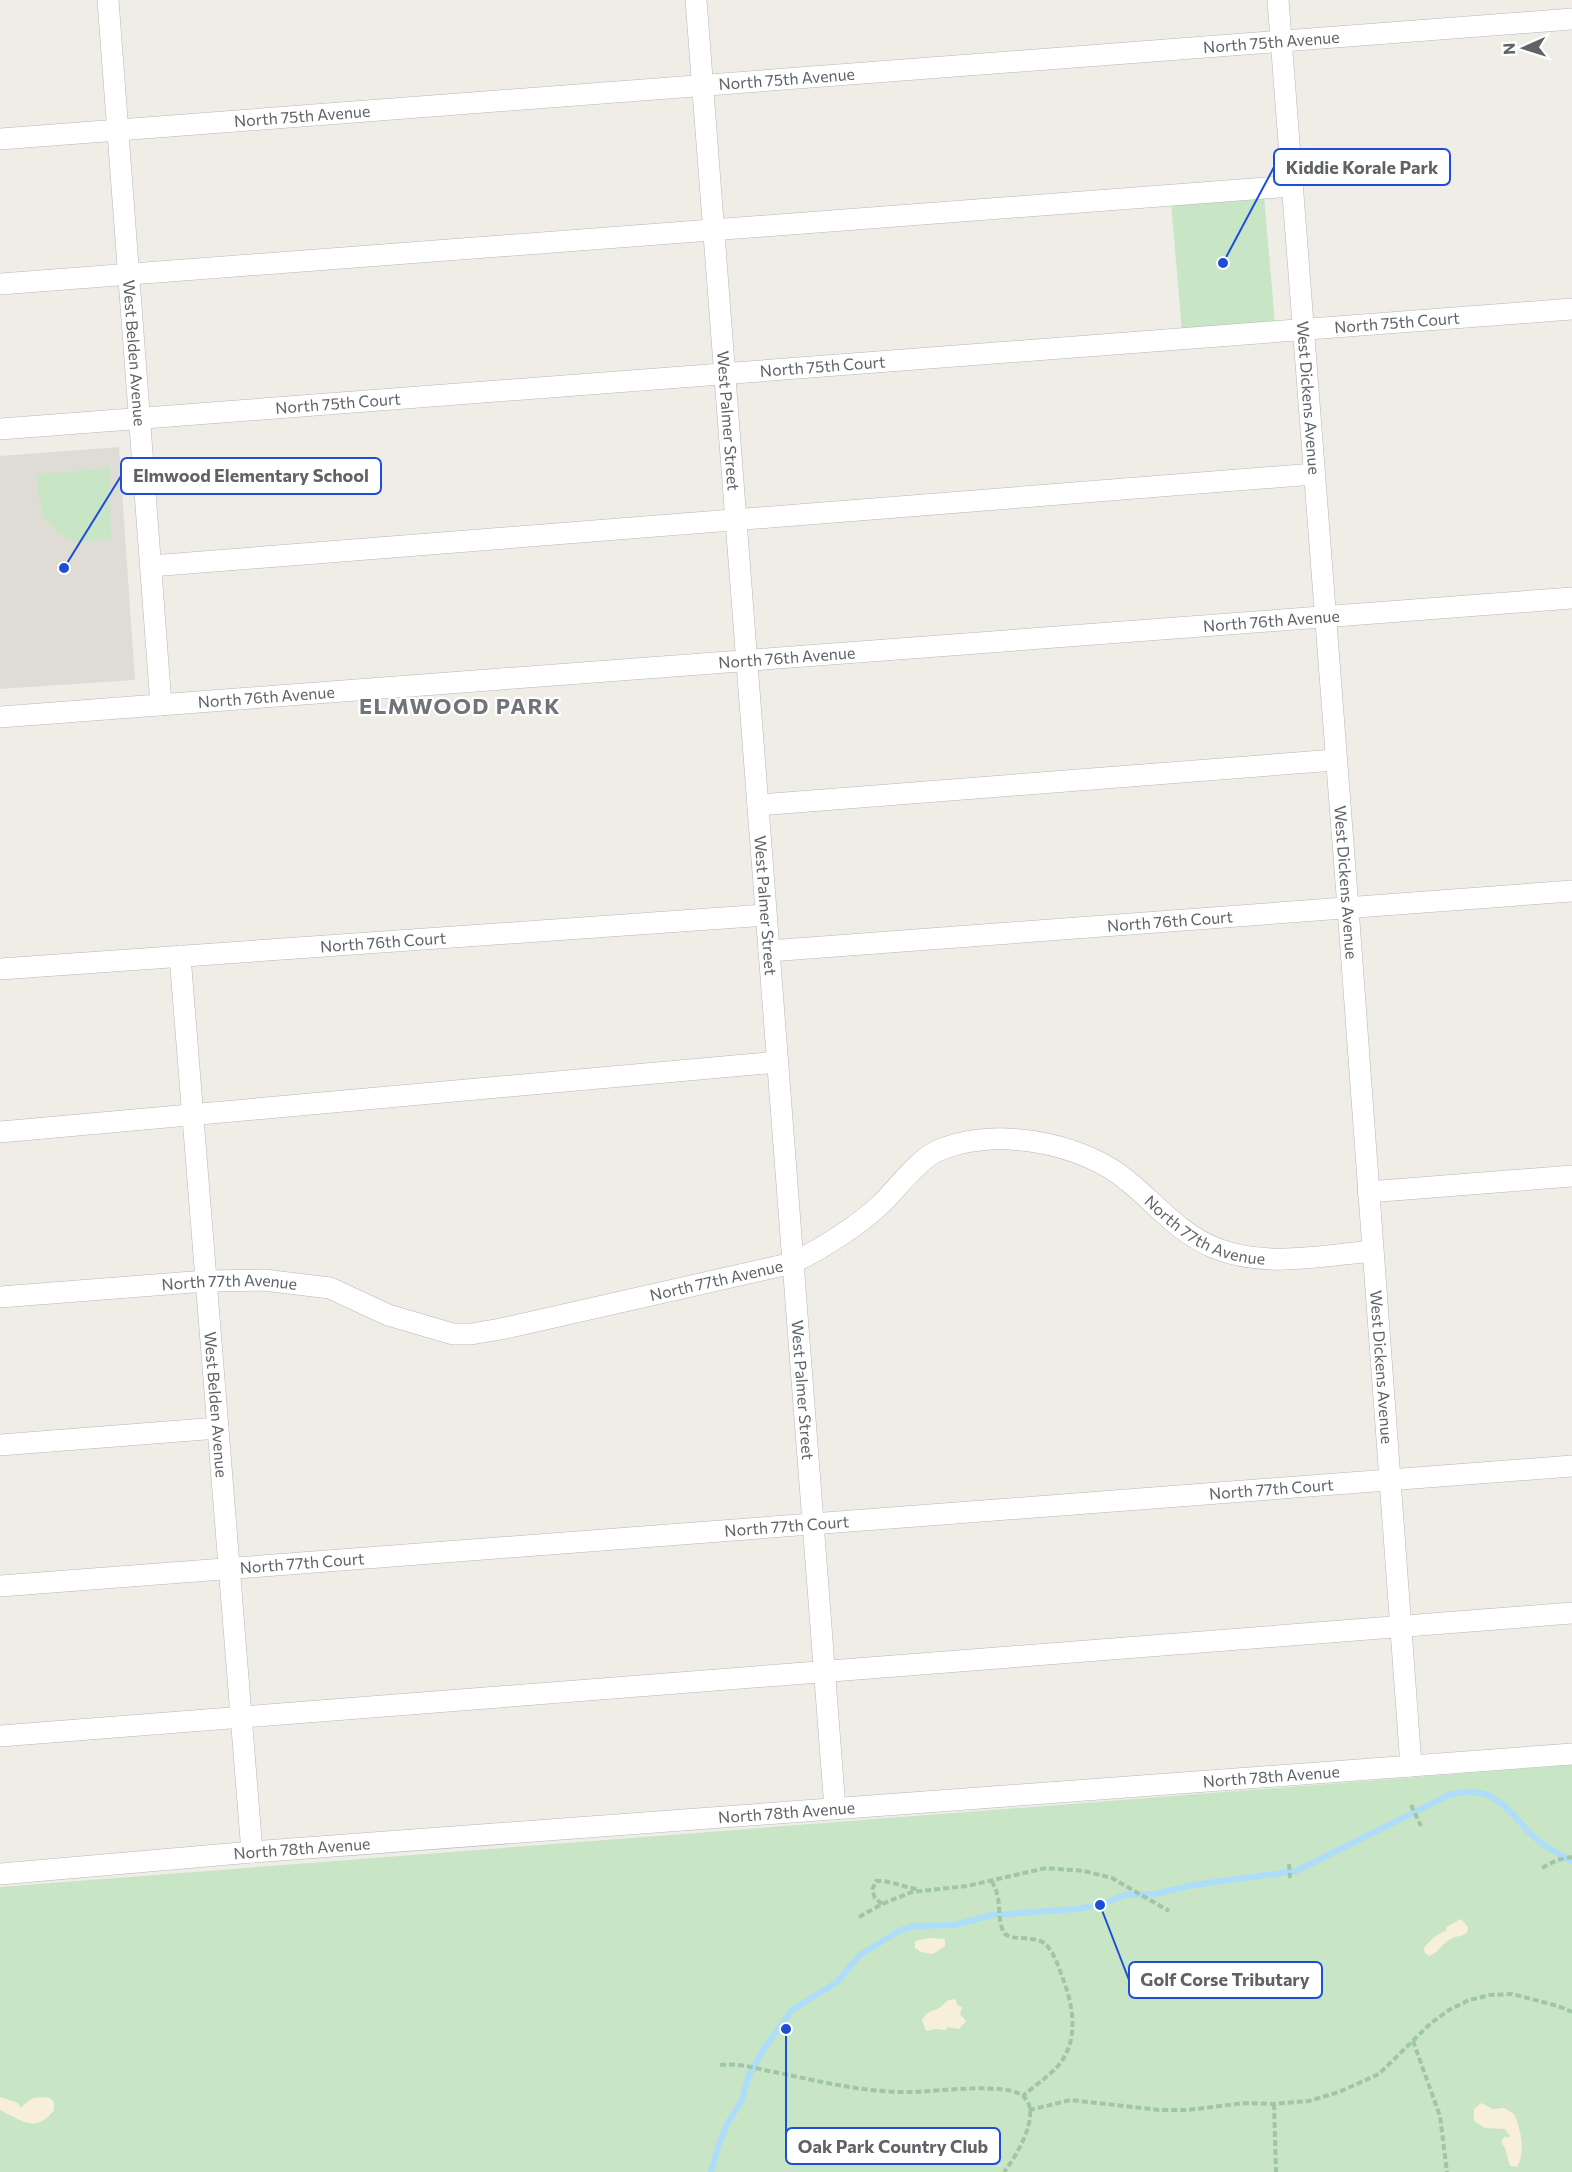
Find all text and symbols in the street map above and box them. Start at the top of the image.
north arrow [1494,18,1554,78]
street label: North 75th Avenue [1202,27,1340,56]
text: N [1499,42,1518,55]
street label: North 75th Avenue [718,64,856,93]
street label: North 75th Avenue [233,101,371,130]
callout: Kiddie Korale Park [1274,149,1450,185]
text: Kiddie Korale Park [1286,156,1439,178]
street label: West Belden Avenue [120,279,150,427]
street label: North 75th Court [1333,308,1461,336]
street label: West Dickens Avenue [1294,320,1325,475]
street label: West Palmer Street [714,350,744,492]
street label: North 75th Court [759,351,886,380]
street label: North 75th Court [275,388,402,417]
callout: Elmwood Elementary School [121,458,381,494]
text: Elmwood Elementary School [133,464,369,486]
street label: North 76th Avenue [1202,606,1340,635]
street label: North 76th Avenue [718,642,856,672]
street label: North 76th Avenue [197,682,335,711]
district label: ELMWOOD PARK [359,692,561,719]
street label: West Dickens Avenue [1331,805,1362,960]
street label: West Palmer Street [751,835,781,976]
street label: North 76th Court [1106,906,1234,935]
street label: North 76th Court [319,928,447,955]
street label: North 77th Avenue [1141,1191,1266,1268]
street label: North 77th Avenue [648,1256,785,1304]
street label: North 77th Avenue [161,1270,298,1293]
street label: West Dickens Avenue [1367,1290,1397,1445]
street label: West Palmer Street [788,1319,818,1461]
street label: West Belden Avenue [201,1331,232,1478]
street label: North 77th Court [1208,1474,1335,1503]
street label: North 77th Court [724,1511,850,1540]
street label: North 77th Court [239,1548,366,1577]
street label: North 78th Avenue [1202,1761,1340,1790]
street label: North 78th Avenue [717,1797,856,1826]
street label: North 78th Avenue [233,1833,371,1863]
callout: Golf Corse Tributary [1129,1962,1322,1998]
text: Golf Corse Tributary [1140,1968,1310,1990]
callout: Oak Park Country Club [786,2128,1000,2164]
text: Oak Park Country Club [798,2135,989,2157]

